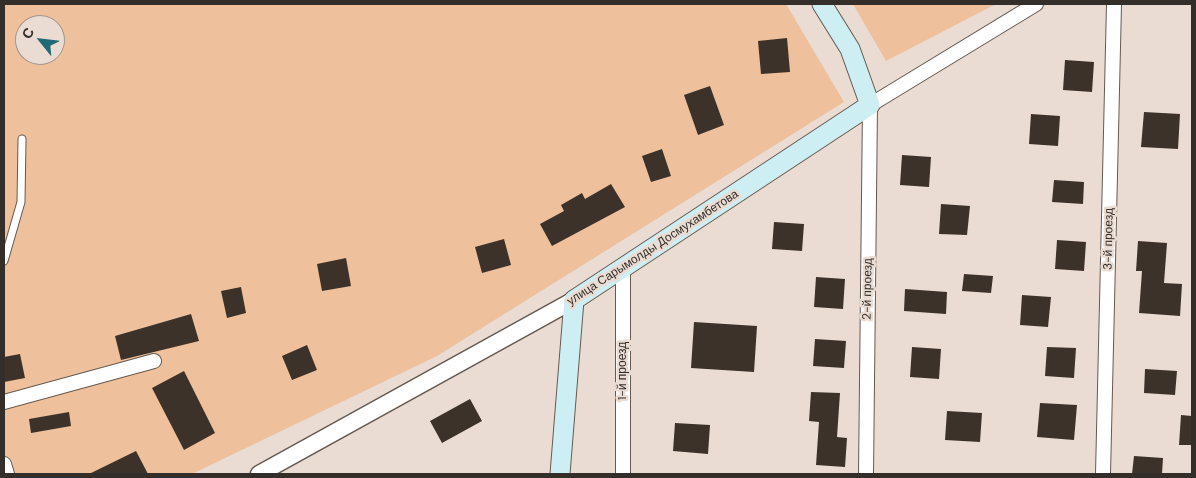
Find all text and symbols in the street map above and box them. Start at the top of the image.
north arrow [15,15,65,65]
text: С [17,24,38,42]
street label: улица Сарымолды Досмухамбетова [565,187,741,309]
street label: 3-й проезд [1101,208,1117,270]
street label: 2-й проезд [860,258,876,320]
street label: 1-й проезд [616,342,630,400]

